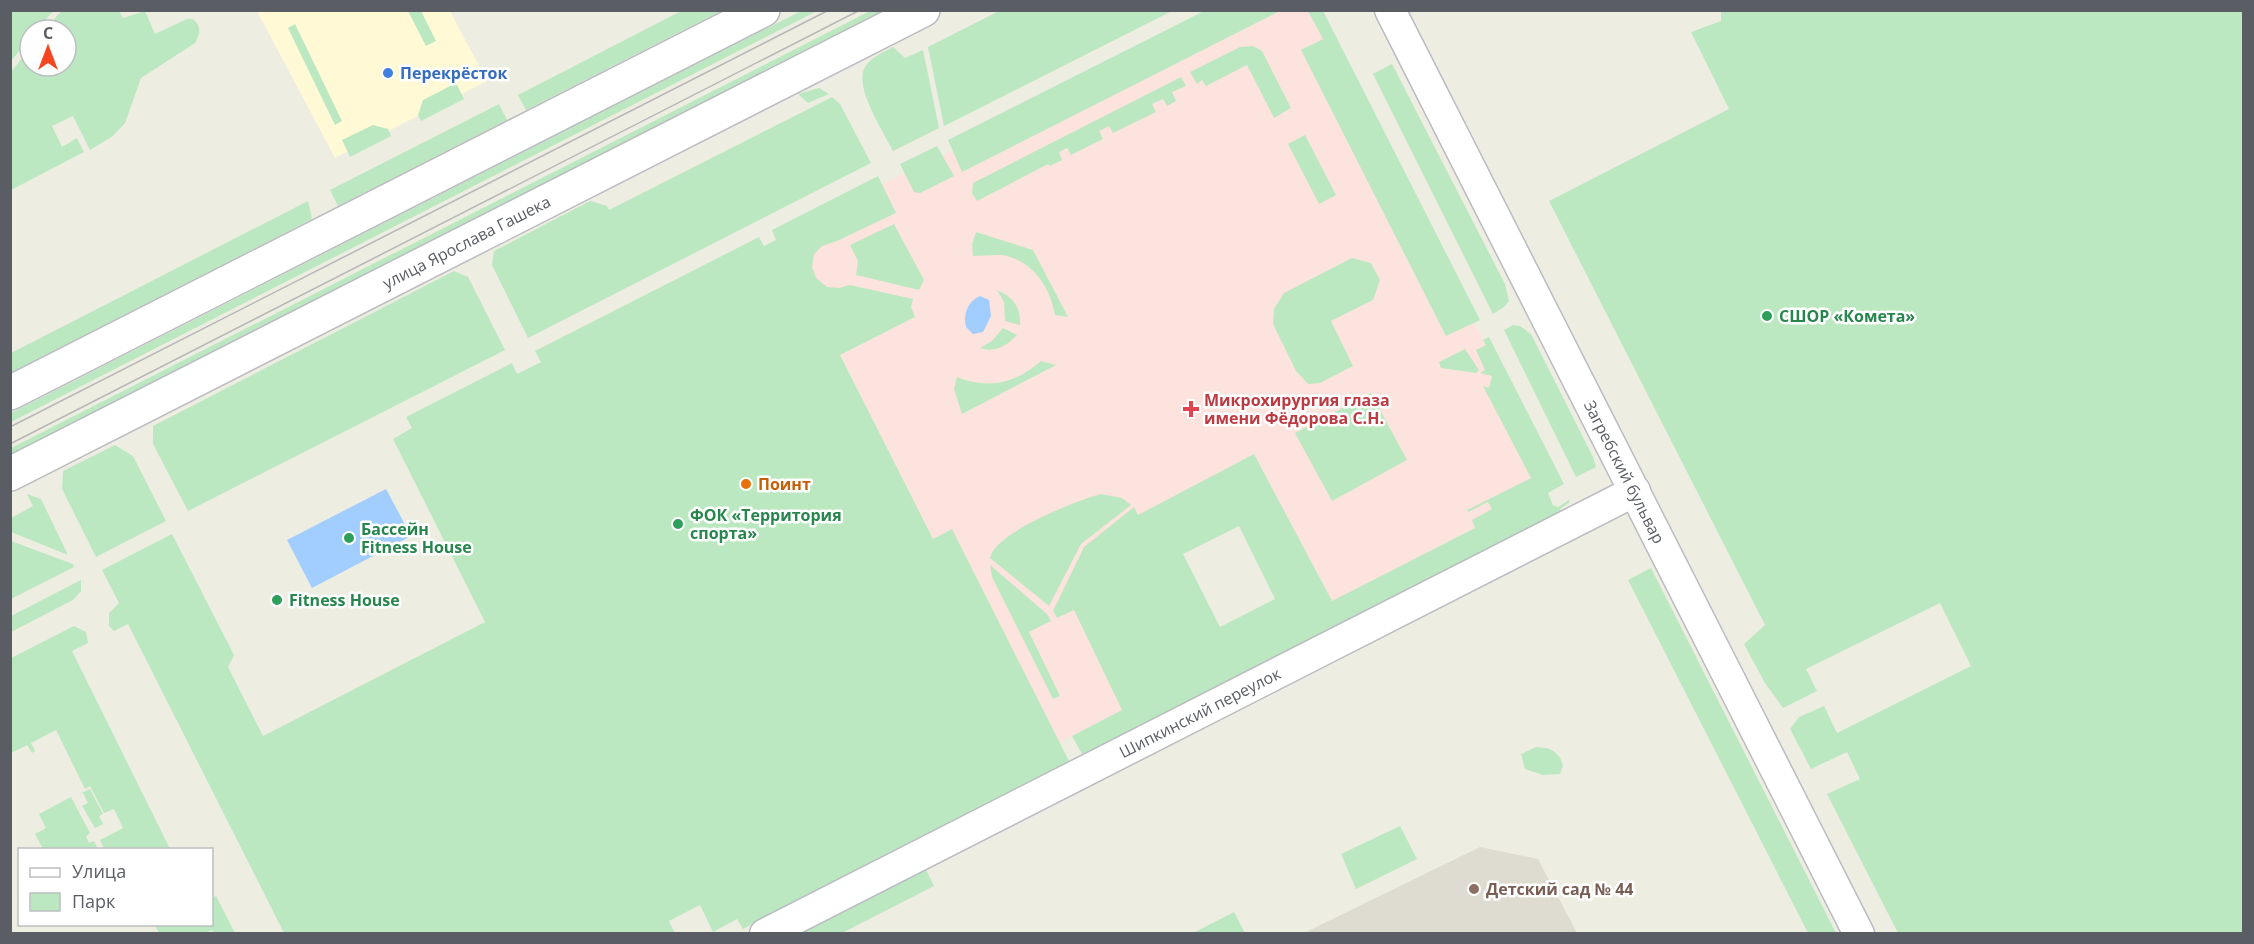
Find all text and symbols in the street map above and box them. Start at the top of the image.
north arrow [18,18,78,78]
text: С [43,22,53,44]
place label: Перекрёсток [400,62,507,84]
marker: Перекрёсток [381,66,395,80]
street label: улица Ярослава Гашека [379,190,554,294]
place label: СШОР «Комета» [1779,305,1915,327]
marker: СШОР «Комета» [1760,309,1774,323]
place label: Микрохирургия глаза имени Фёдорова С.Н. [1204,389,1390,429]
street label: Загребский бульвар [1579,397,1670,547]
marker: Микрохирургия глаза имени Фёдорова С.Н. [1182,400,1200,418]
place label: Поинт [758,473,811,495]
marker: Поинт [739,477,753,491]
place label: ФОК «Территория спорта» [690,504,842,544]
marker: ФОК «Территория спорта» [671,517,685,531]
place label: Бассейн Fitness House [361,518,472,558]
marker: Бассейн Fitness House [342,531,356,545]
place label: Fitness House [289,589,400,611]
marker: Fitness House [270,593,284,607]
street label: Шипкинский переулок [1115,662,1285,763]
legend [18,848,213,926]
text: Улица [72,859,126,883]
place label: Детский сад № 44 [1486,878,1633,900]
marker: Детский сад № 44 [1467,882,1481,896]
text: Парк [72,889,116,913]

